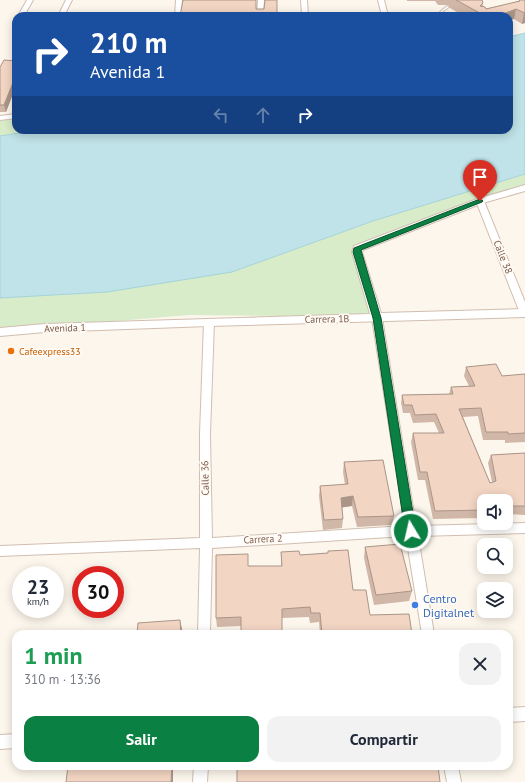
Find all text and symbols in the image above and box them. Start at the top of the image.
text: 210 m [90,24,167,61]
icon: right [24,28,76,80]
text: Avenida 1 [90,60,165,83]
icon: left [210,104,232,126]
icon: ahead [252,104,274,126]
icon: right [294,104,316,126]
pin [463,160,497,201]
icon: arrive [469,166,491,188]
street label: Calle 38 [490,238,516,276]
street label: Carrera 1B [305,312,350,326]
street label: Avenida 1 [44,321,86,335]
place label: Cafeexpress33 [19,345,81,358]
marker: Cafeexpress33 [6,346,16,356]
street label: Calle 36 [198,460,212,496]
map controls [477,494,513,618]
button: sound [477,494,513,530]
position arrow [390,510,432,552]
street label: Carrera 2 [243,531,283,547]
button: search [477,538,513,574]
speed limit sign: 30 [72,566,124,618]
text: 23 [27,574,49,600]
button: layers [477,582,513,618]
place label: Centro Digitalnet [423,591,474,620]
text: km/h [27,595,49,608]
marker: Centro Digitalnet [410,600,420,610]
text: 1 min [24,640,83,671]
button: close [459,643,501,685]
text: 310 m · 13:36 [24,671,101,688]
button: Salir [24,716,259,762]
button: Compartir [267,716,501,762]

